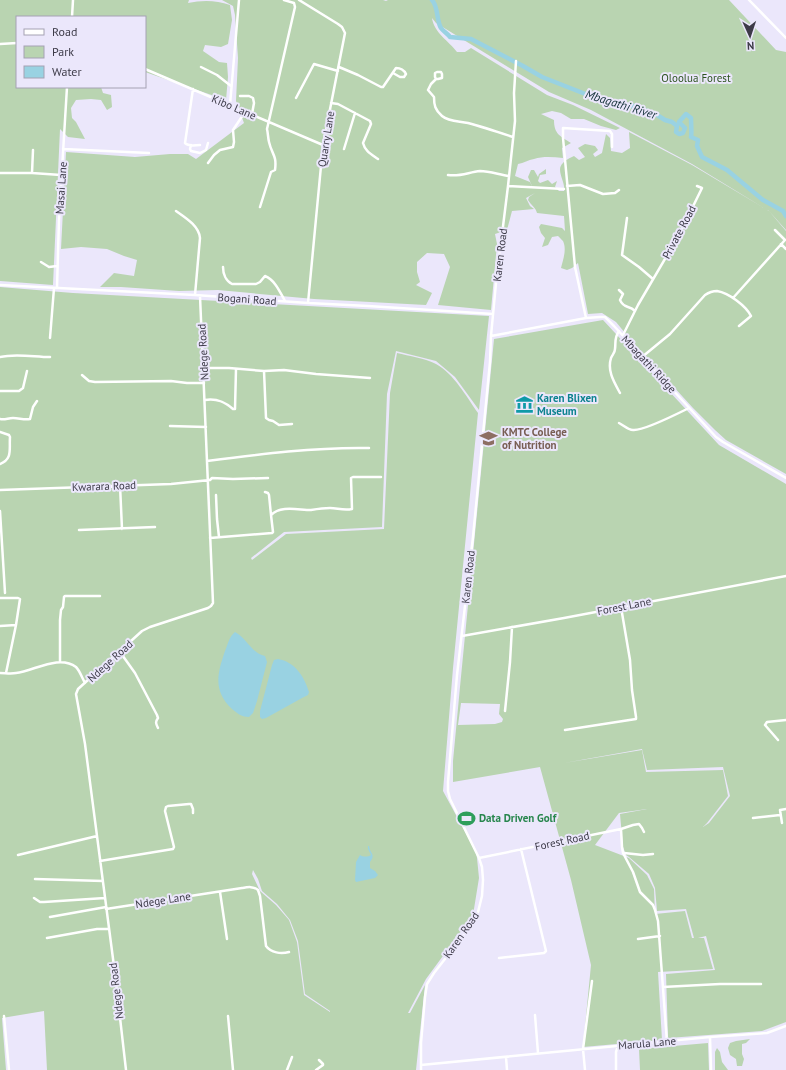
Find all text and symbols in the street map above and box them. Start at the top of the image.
legend [16,16,146,88]
north arrow [730,16,770,56]
text: Road [52,24,77,39]
text: N [747,39,755,53]
text: Park [52,44,74,59]
text: Water [52,64,82,79]
park label: Oloolua Forest [661,71,731,85]
water label: Mbagathi River [584,86,660,122]
street label: Kibo Lane [210,91,259,123]
street label: Quarry Lane [315,110,337,168]
street label: Masai Lane [52,161,70,215]
street label: Private Road [659,203,699,261]
street label: Karen Road [490,228,510,282]
street label: Bogani Road [217,290,277,308]
street label: Ndege Road [195,323,211,381]
street label: Mbagathi Ridge [619,332,680,396]
place label: Karen Blixen Museum [537,391,597,418]
museum icon: Karen Blixen Museum [514,394,534,414]
place label: KMTC College of Nutrition [502,425,567,452]
school or university icon: KMTC College of Nutrition [479,428,499,448]
street label: Kwarara Road [72,478,136,494]
street label: Karen Road [458,550,478,604]
street label: Forest Lane [596,594,653,618]
street label: Ndege Road [84,637,136,685]
sports icon: Data Driven Golf [456,808,476,828]
place label: Data Driven Golf [479,811,558,825]
street label: Forest Road [533,828,591,854]
street label: Ndege Lane [134,889,192,911]
street label: Karen Road [440,909,482,961]
street label: Ndege Road [106,962,126,1020]
street label: Marula Lane [618,1033,677,1052]

